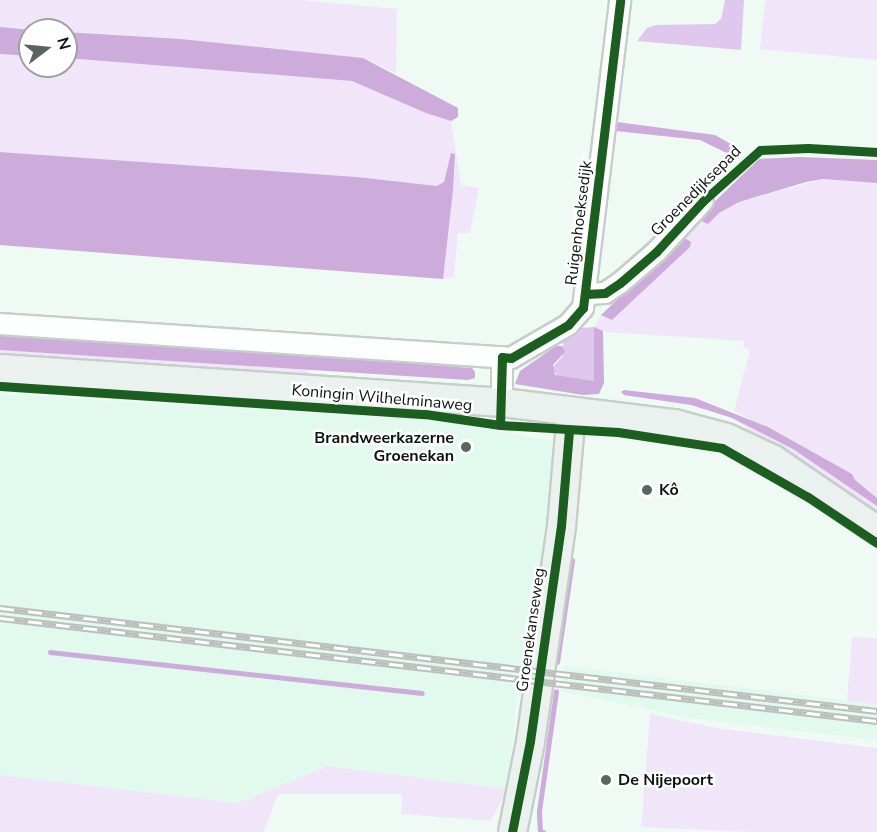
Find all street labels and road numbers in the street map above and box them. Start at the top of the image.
street label: Groenedijksepad [647,142,745,240]
street label: Ruigenhoeksedijk [562,159,596,287]
street label: Koningin Wilhelminaweg [291,381,473,415]
street label: Groenekanseweg [513,567,549,693]

